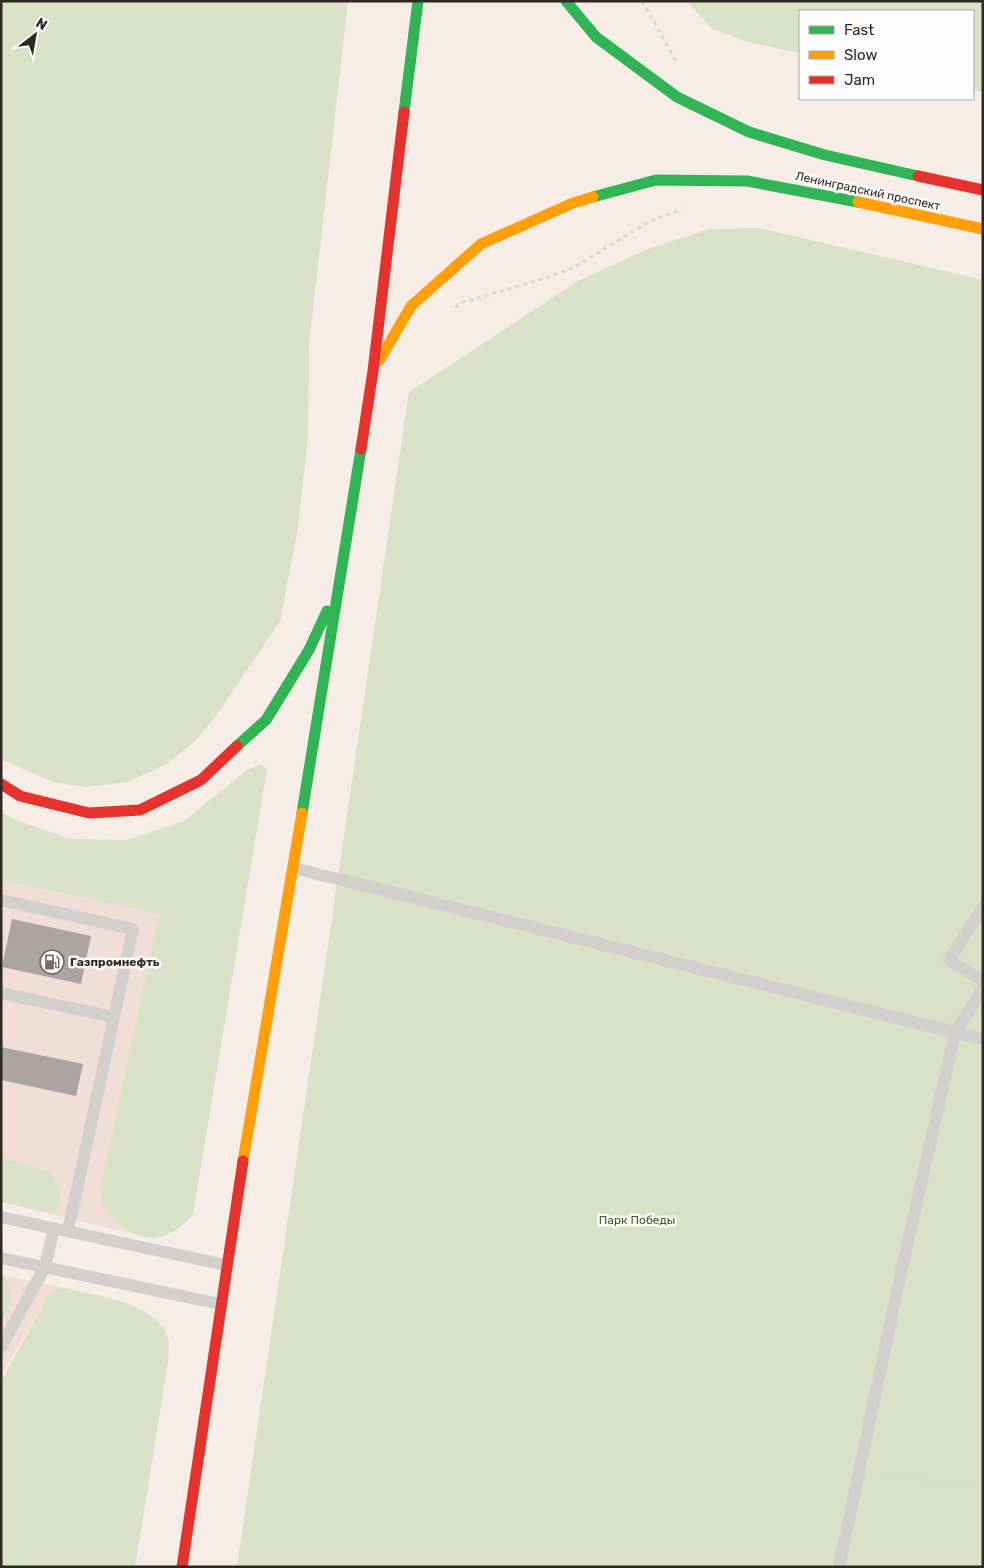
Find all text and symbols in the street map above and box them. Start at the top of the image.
north arrow [10,10,60,60]
legend [799,10,974,100]
text: N [33,14,50,34]
text: Fast [844,21,874,39]
text: Slow [844,46,877,64]
text: Jam [844,71,875,89]
street label: Ленинградский проспект [794,169,942,213]
fuel station icon: Газпромнефть [39,949,65,975]
place label: Газпромнефть [70,955,160,969]
park label: Парк Победы [599,1213,675,1227]

